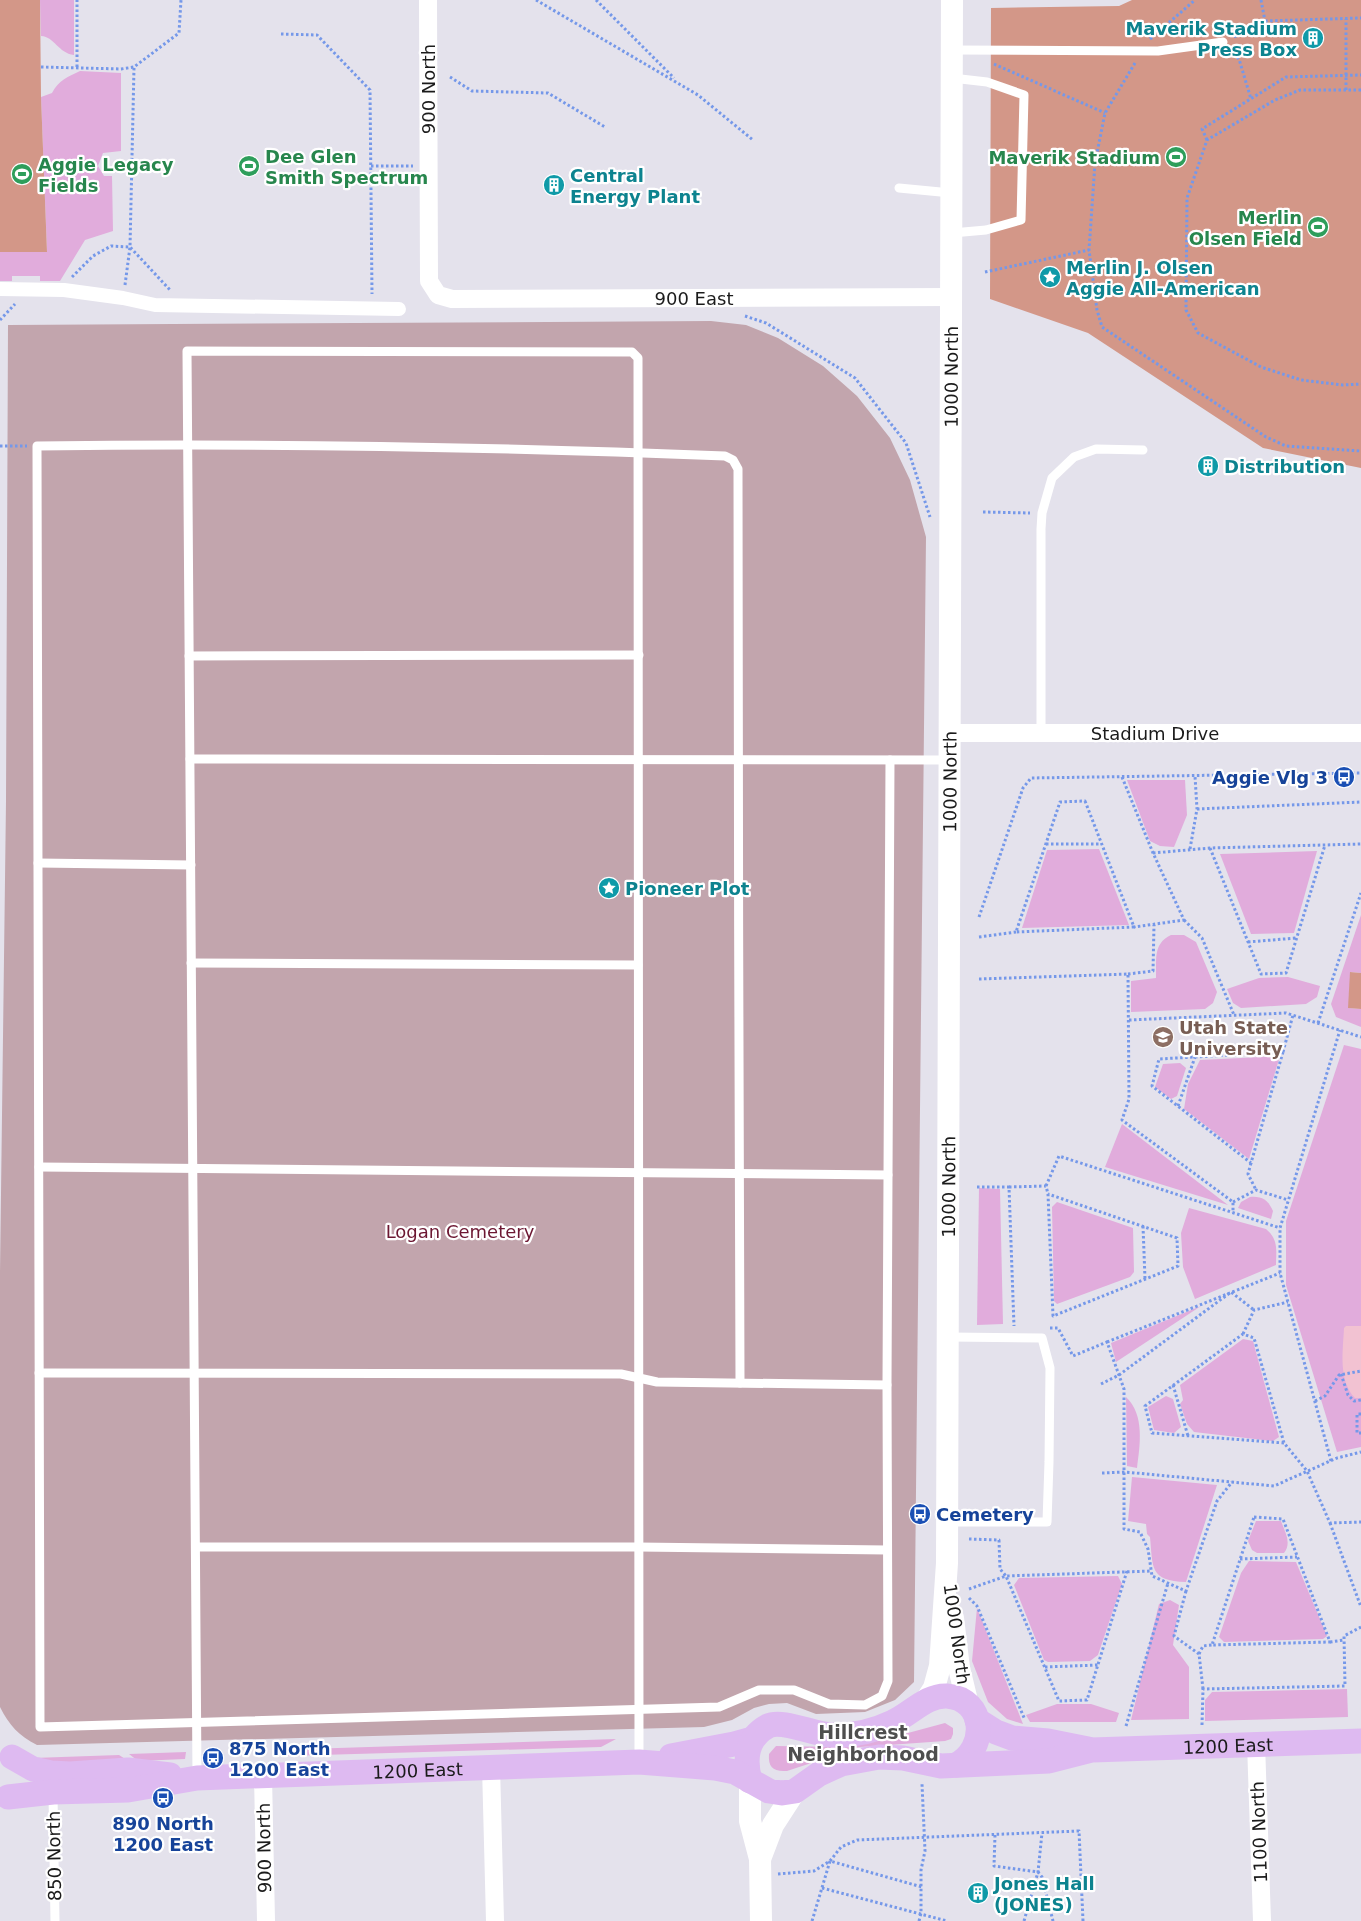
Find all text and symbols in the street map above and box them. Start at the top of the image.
place label: Maverik Stadium Press Box [1125,18,1297,60]
building icon: Maverik Stadium Press Box [1301,26,1325,50]
street label: 900 North [418,44,439,134]
sports icon: Maverik Stadium [1164,145,1188,169]
place label: Dee Glen Smith Spectrum [265,146,428,188]
place label: Maverik Stadium [988,147,1160,168]
place label: Aggie Legacy Fields [38,154,174,196]
sports icon: Dee Glen Smith Spectrum [237,154,261,178]
sports icon: Aggie Legacy Fields [10,162,34,186]
place label: Central Energy Plant [570,165,700,207]
building icon: Central Energy Plant [542,173,566,197]
place label: Merlin Olsen Field [1189,207,1302,249]
sports icon: Merlin Olsen Field [1306,215,1330,239]
place label: Merlin J. Olsen Aggie All-American [1066,257,1260,299]
place icon: Merlin J. Olsen Aggie All-American [1038,265,1062,289]
street label: 900 East [655,288,733,309]
street label: 1000 North [940,326,961,428]
building icon: Distribution [1196,454,1220,478]
place label: Distribution [1224,456,1345,477]
street label: Stadium Drive [1091,723,1219,744]
street label: 1000 North [939,731,960,833]
bus stop icon: Aggie Vlg 3 [1332,765,1356,789]
place label: Aggie Vlg 3 [1212,767,1328,788]
place icon: Pioneer Plot [597,876,621,900]
place label: Pioneer Plot [625,878,750,899]
place label: Utah State University [1179,1017,1288,1059]
school or university icon: Utah State University [1151,1025,1175,1049]
street label: 1000 North [938,1136,959,1238]
park label: Logan Cemetery [386,1221,535,1242]
bus stop icon: Cemetery [908,1502,932,1526]
place label: Cemetery [936,1504,1034,1525]
street label: 1000 North [940,1582,974,1686]
district label: Hillcrest Neighborhood [787,1721,939,1765]
street label: 1200 East [1182,1733,1273,1757]
place label: 875 North 1200 East [229,1738,331,1780]
bus stop icon: 875 North 1200 East [201,1746,225,1770]
street label: 1200 East [372,1758,463,1782]
street label: 1100 North [1247,1781,1271,1883]
bus stop icon: 890 North 1200 East [151,1786,175,1810]
street label: 900 North [253,1803,275,1893]
street label: 850 North [43,1811,65,1901]
place label: 890 North 1200 East [112,1813,214,1855]
place label: Jones Hall (JONES) [992,1873,1095,1915]
building icon: Jones Hall (JONES) [966,1881,990,1905]

